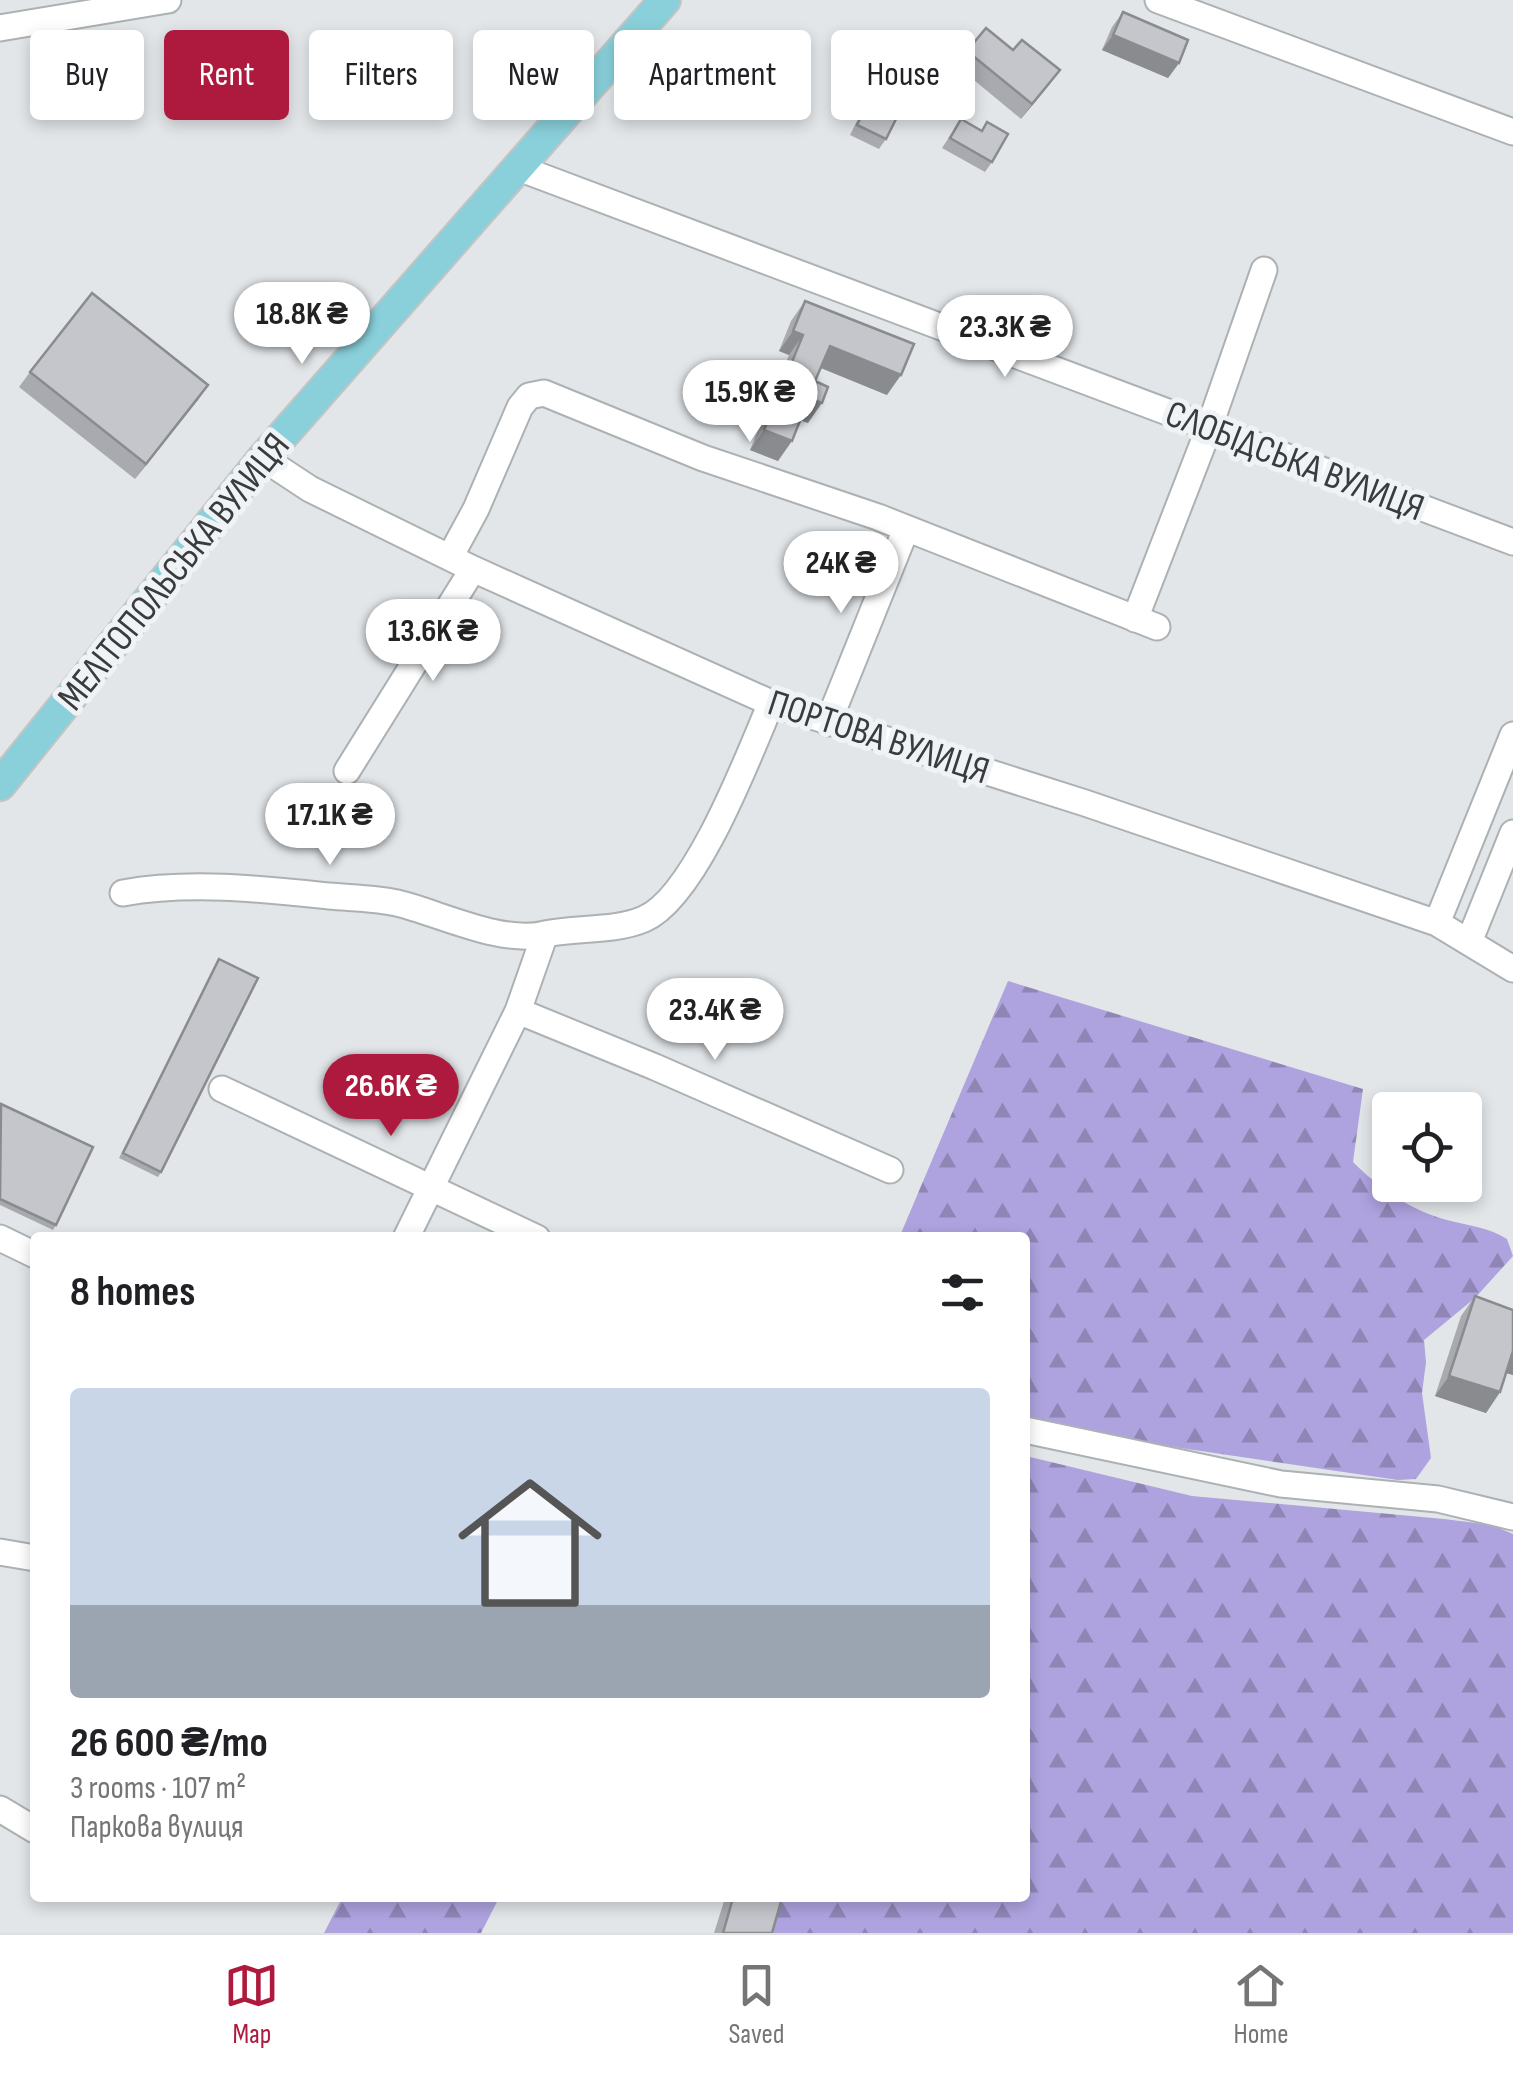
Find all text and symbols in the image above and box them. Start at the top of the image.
chip: Buy [30,30,144,120]
chip: Rent [164,30,289,120]
chip: Filters [309,30,453,120]
chip: New [473,30,594,120]
chip: Apartment [614,30,811,120]
chip: House [831,30,975,120]
pin: 18.8K ₴ [210,282,394,367]
text: 18.8K ₴ [256,295,348,334]
pin: 23.3K ₴ [913,295,1097,380]
text: 23.3K ₴ [959,308,1051,347]
pin: 15.9K ₴ [658,360,842,445]
text: 15.9K ₴ [705,373,795,412]
street label: СЛОБІДСЬКА ВУЛИЦЯ [1159,391,1430,531]
street label: МЕЛІТОПОЛЬСЬКА ВУЛИЦЯ [49,425,300,719]
pin: 24K ₴ [771,531,911,616]
text: 24K ₴ [806,544,876,583]
pin: 13.6K ₴ [341,599,525,684]
text: 13.6K ₴ [388,612,478,651]
street label: ПОРТОВА ВУЛИЦЯ [762,681,995,794]
pin: 17.1K ₴ [238,783,422,868]
text: 17.1K ₴ [287,796,373,835]
pin: 23.4K ₴ [623,978,807,1063]
text: 23.4K ₴ [669,991,761,1030]
pin: 26.6K ₴ [299,1054,483,1139]
text: 26.6K ₴ [345,1067,437,1106]
map controls [1372,1092,1482,1202]
button: locate [1372,1092,1482,1202]
icon: filters [935,1265,990,1320]
text: 8 homes [70,1267,195,1318]
icon: home [440,1453,620,1633]
text: 26 600 ₴/mo [70,1718,268,1769]
text: 3 rooms · 107 m² [70,1769,246,1808]
text: Паркова вулиця [70,1808,244,1847]
tab: Map [224,1958,279,2051]
tab: Saved [728,1958,785,2051]
tab: Home [1233,1958,1289,2051]

